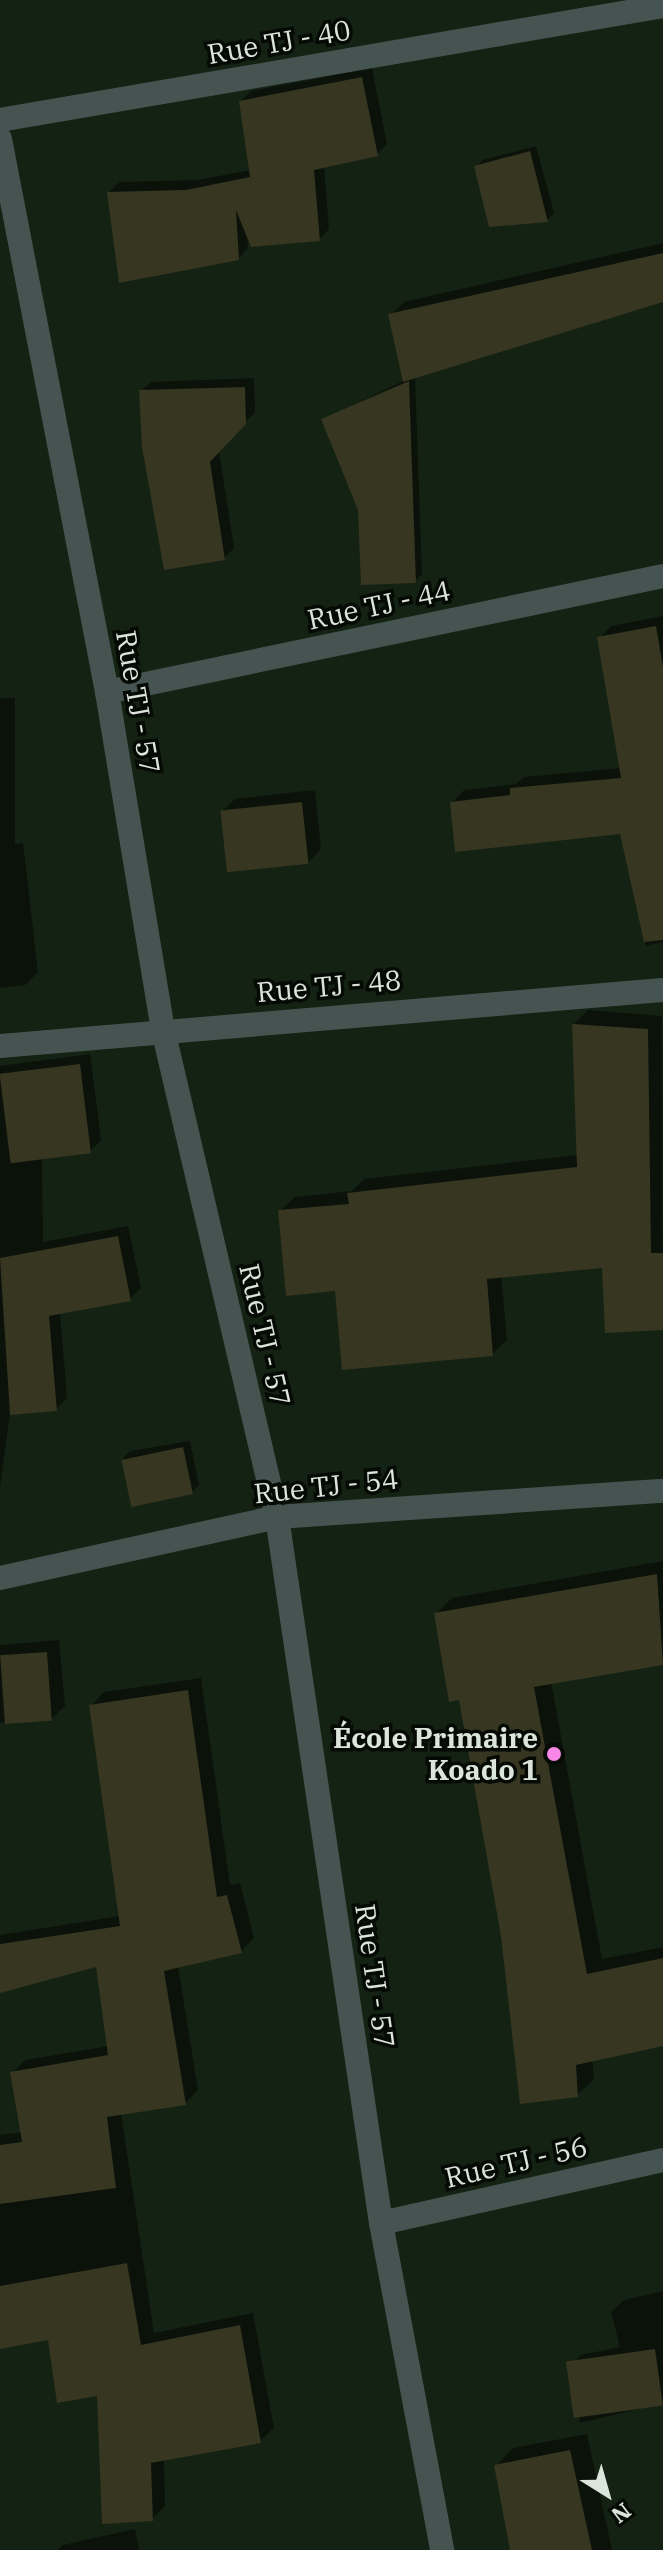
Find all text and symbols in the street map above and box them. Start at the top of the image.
street label: Rue TJ - 40 [205,13,353,71]
street label: Rue TJ - 44 [305,573,453,637]
street label: Rue TJ - 57 [109,628,167,776]
street label: Rue TJ - 48 [255,963,403,1009]
street label: Rue TJ - 57 [232,1261,298,1409]
street label: Rue TJ - 54 [252,1462,400,1510]
place label: École Primaire Koado 1 [333,1721,538,1787]
marker: École Primaire Koado 1 [545,1745,563,1763]
street label: Rue TJ - 57 [348,1902,402,2050]
street label: Rue TJ - 56 [442,2129,590,2195]
north arrow [567,2454,647,2534]
text: N [606,2497,637,2530]

